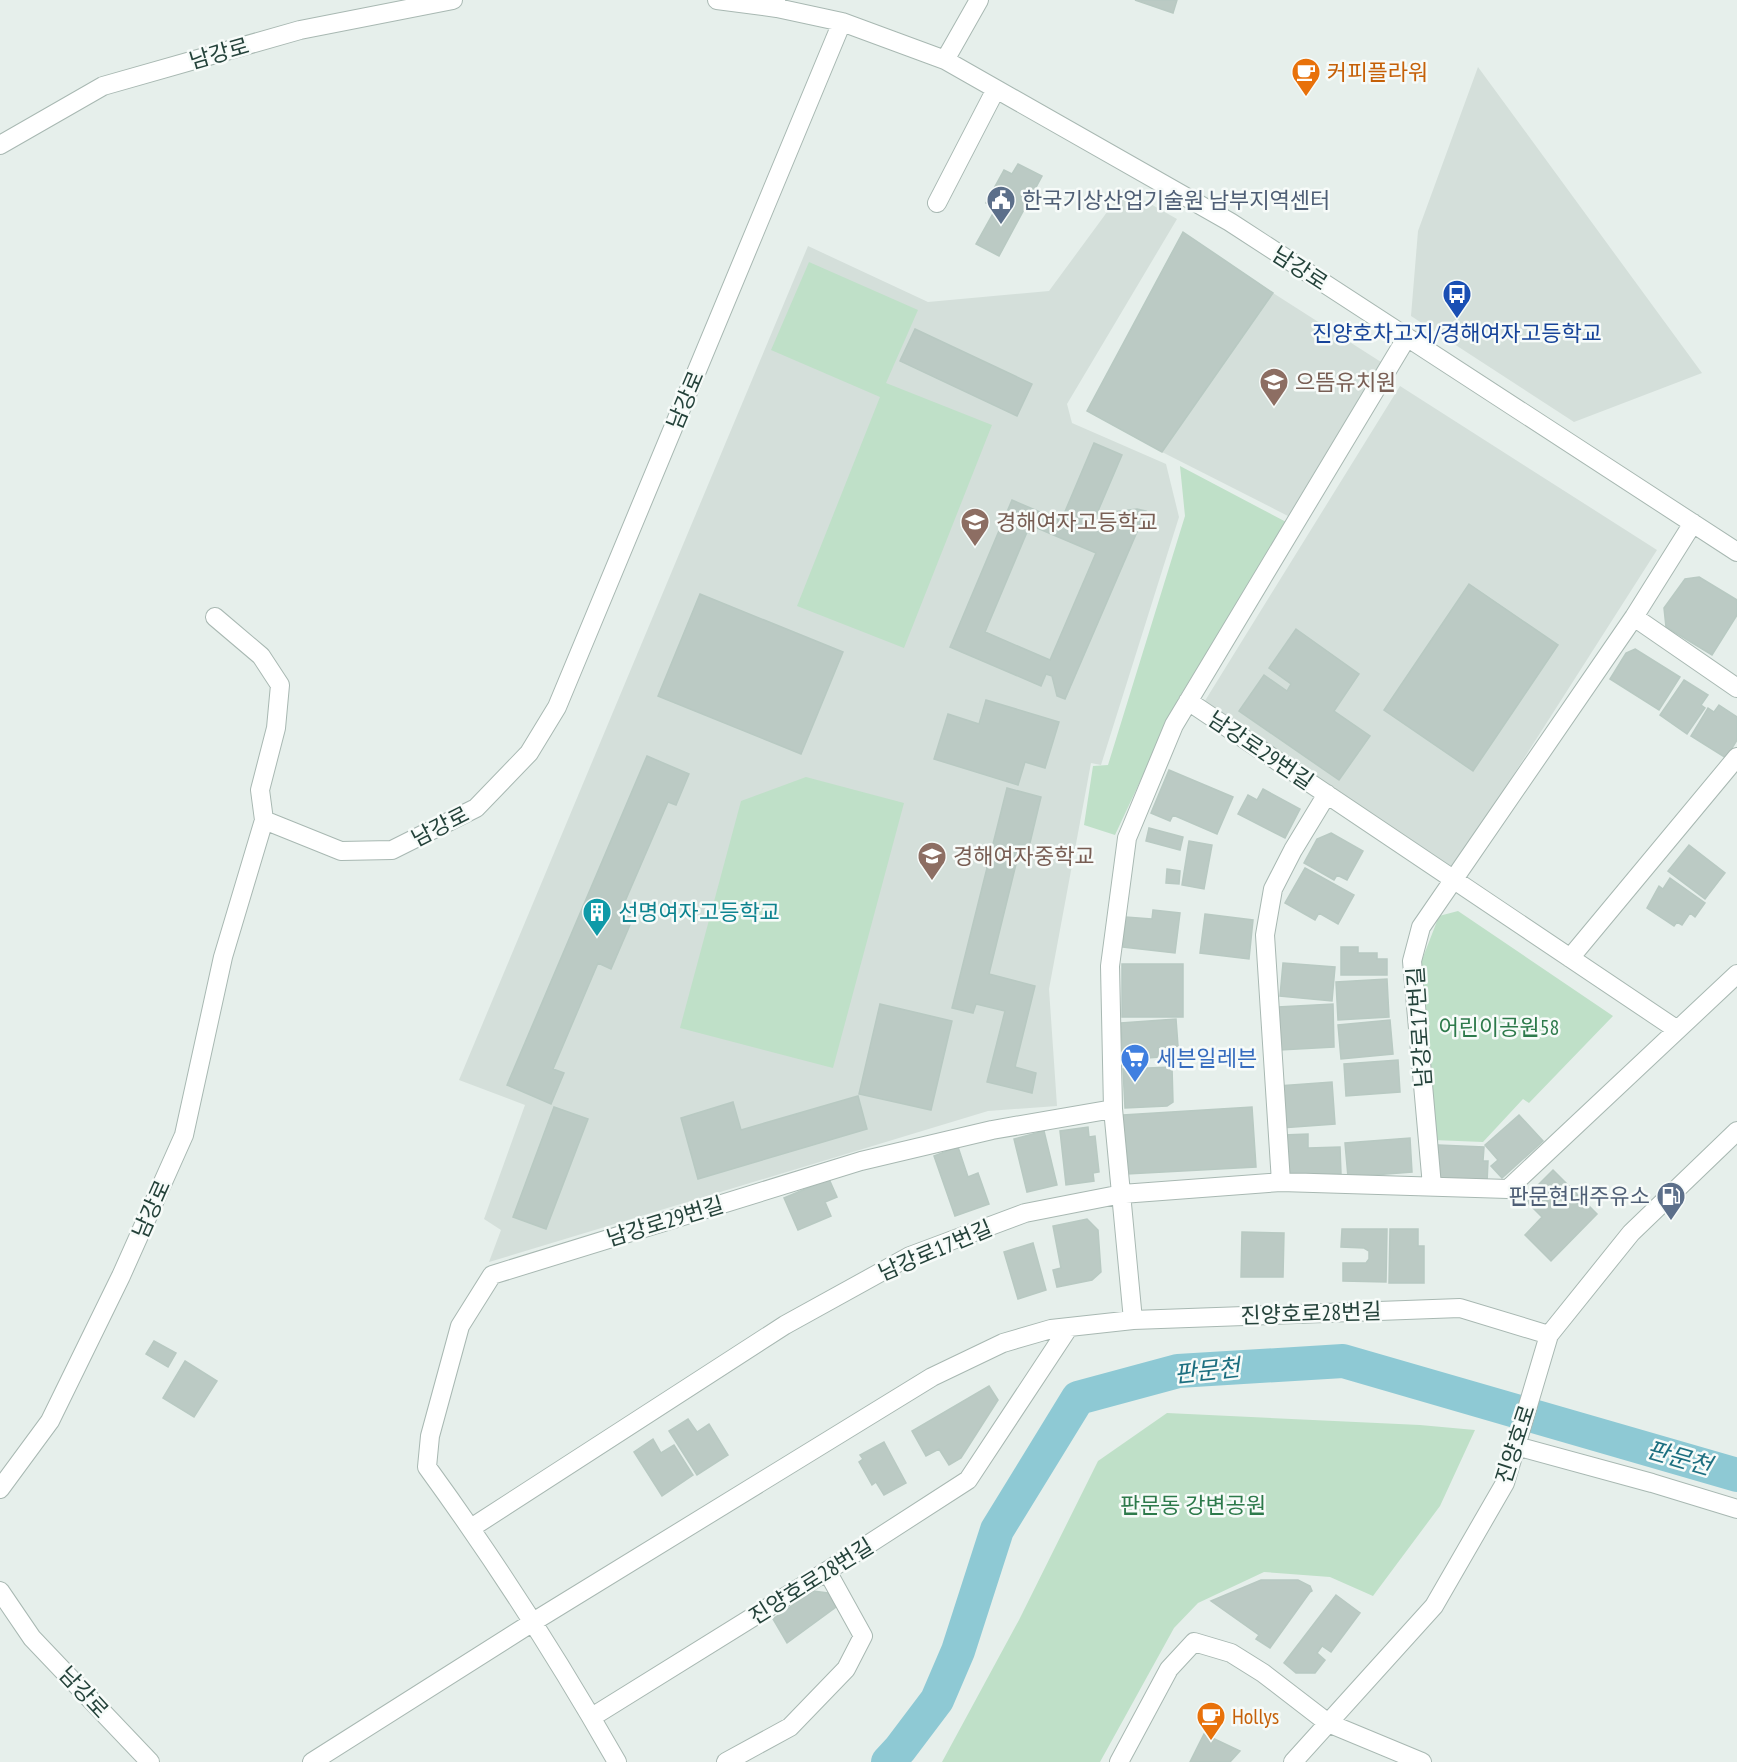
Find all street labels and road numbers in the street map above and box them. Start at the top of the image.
street label: 남강로 [186,31,252,75]
street label: 남강로 [1267,240,1333,296]
street label: 남강로 [660,367,710,433]
street label: 남강로29번길 [1203,705,1319,795]
street label: 남강로 [407,800,473,852]
street label: 남강로17번길 [1401,966,1437,1088]
street label: 남강로 [126,1176,176,1242]
street label: 남강로29번길 [603,1190,727,1252]
street label: 남강로17번길 [874,1213,996,1287]
street label: 진양호로28번길 [1240,1297,1382,1329]
street label: 진양호로 [1489,1401,1541,1487]
street label: 진양호로28번길 [744,1532,878,1630]
street label: 남강로 [53,1660,115,1724]

